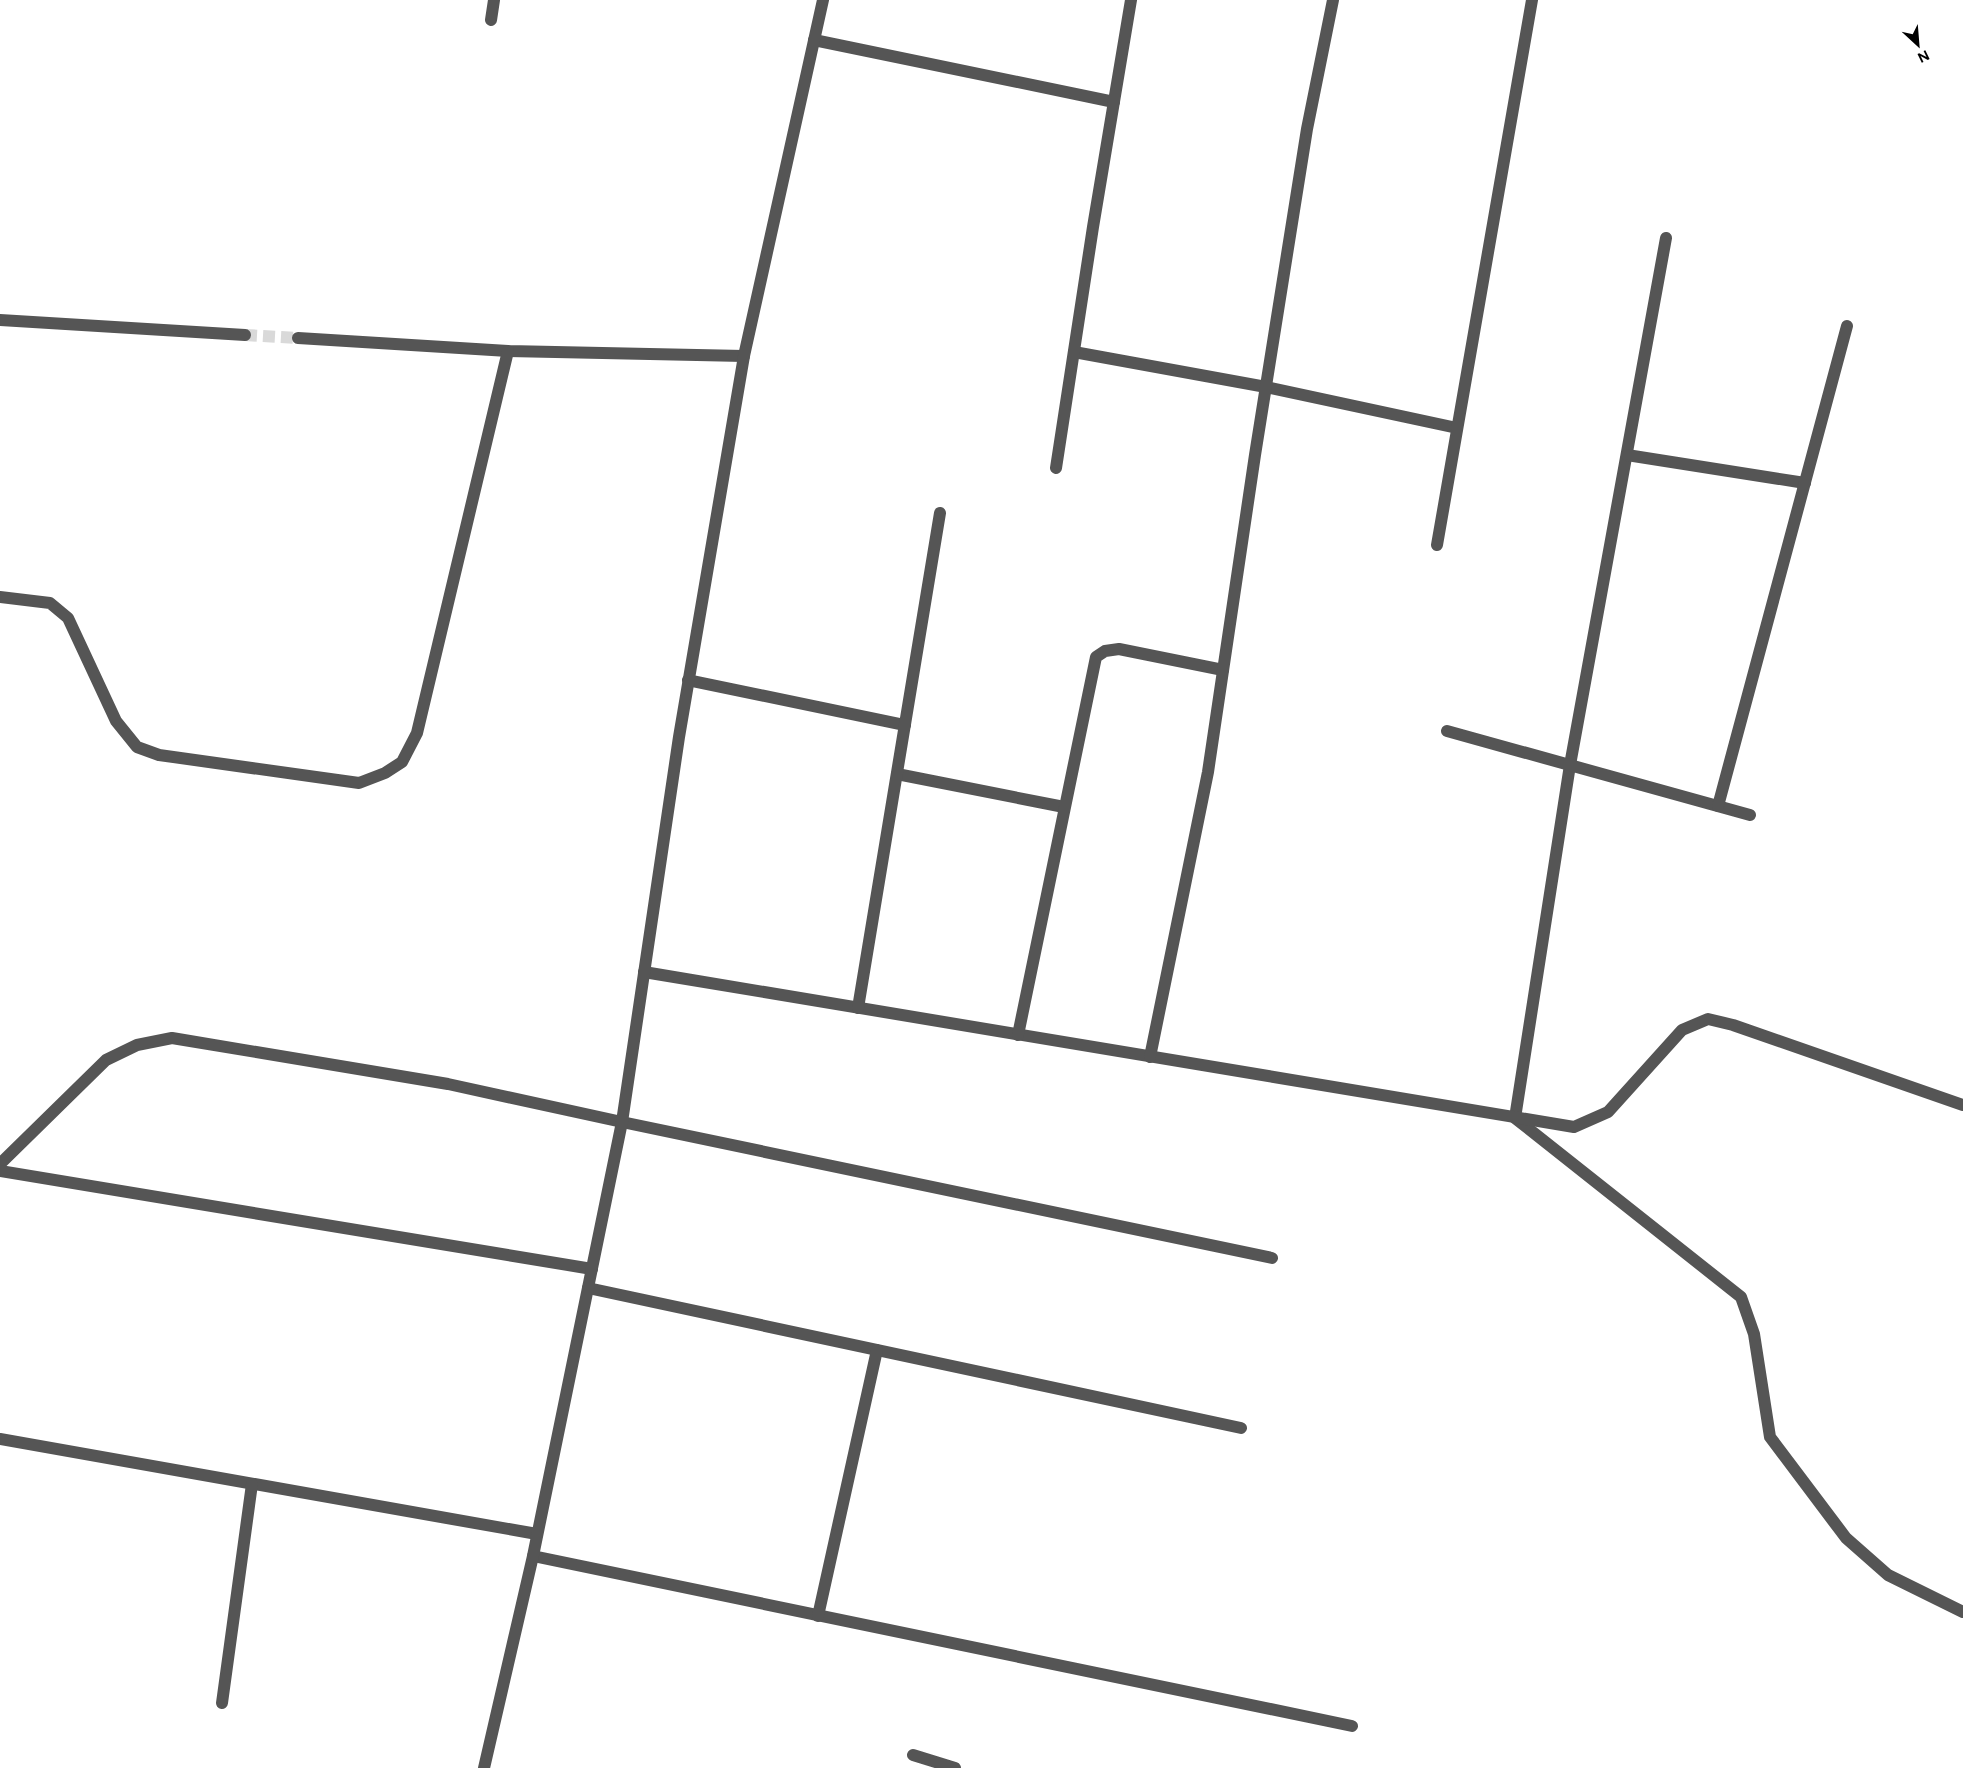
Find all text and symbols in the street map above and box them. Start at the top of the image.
north arrow [1893,20,1943,70]
text: N [1915,46,1932,66]

